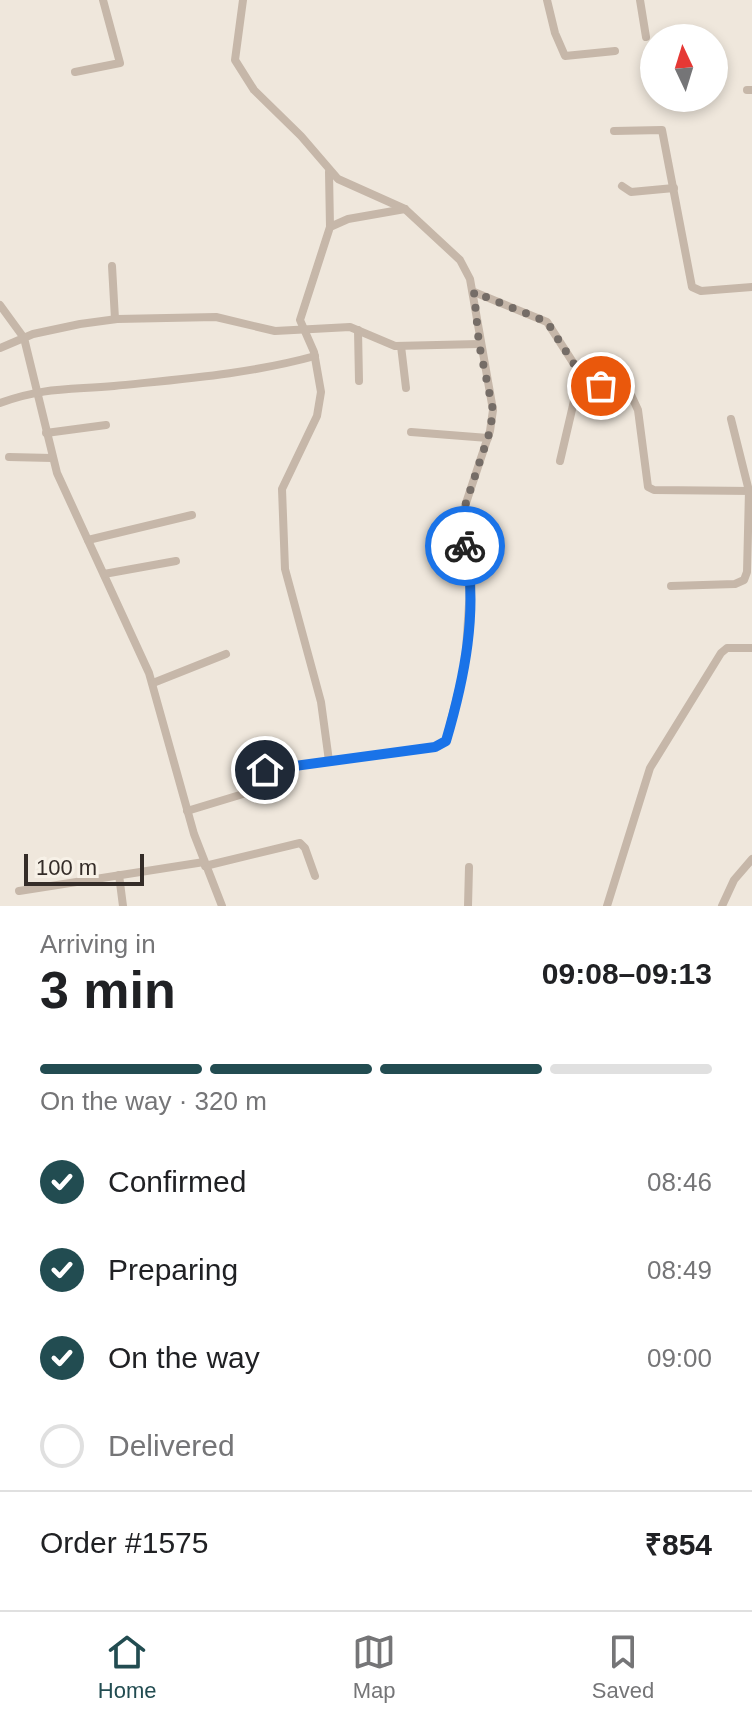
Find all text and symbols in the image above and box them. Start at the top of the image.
north arrow [640,24,728,112]
map controls [640,24,728,112]
pin [567,352,635,420]
icon: bag [579,364,623,408]
courier [425,506,505,586]
icon: bike [443,524,487,568]
pin [231,736,299,804]
icon: home [243,748,287,792]
scale bar [24,850,144,886]
text: 100 m [36,855,97,880]
text: Arriving in [40,929,156,959]
text: 09:08–09:13 [542,957,712,990]
text: 3 min [40,961,176,1019]
text: On the way · 320 m [40,1086,267,1116]
icon: check [40,1160,84,1204]
text: Confirmed [108,1165,246,1198]
text: 08:46 [647,1167,712,1197]
icon: check [40,1248,84,1292]
text: Preparing [108,1253,238,1286]
text: 08:49 [647,1255,712,1285]
icon: check [40,1336,84,1380]
text: On the way [108,1341,260,1374]
text: 09:00 [647,1343,712,1373]
text: Delivered [108,1429,235,1462]
text: Order #1575 [40,1526,208,1559]
text: ₹854 [645,1528,712,1561]
tab: Home [98,1630,157,1704]
tab: Map [352,1630,396,1704]
tab: Saved [592,1630,654,1704]

